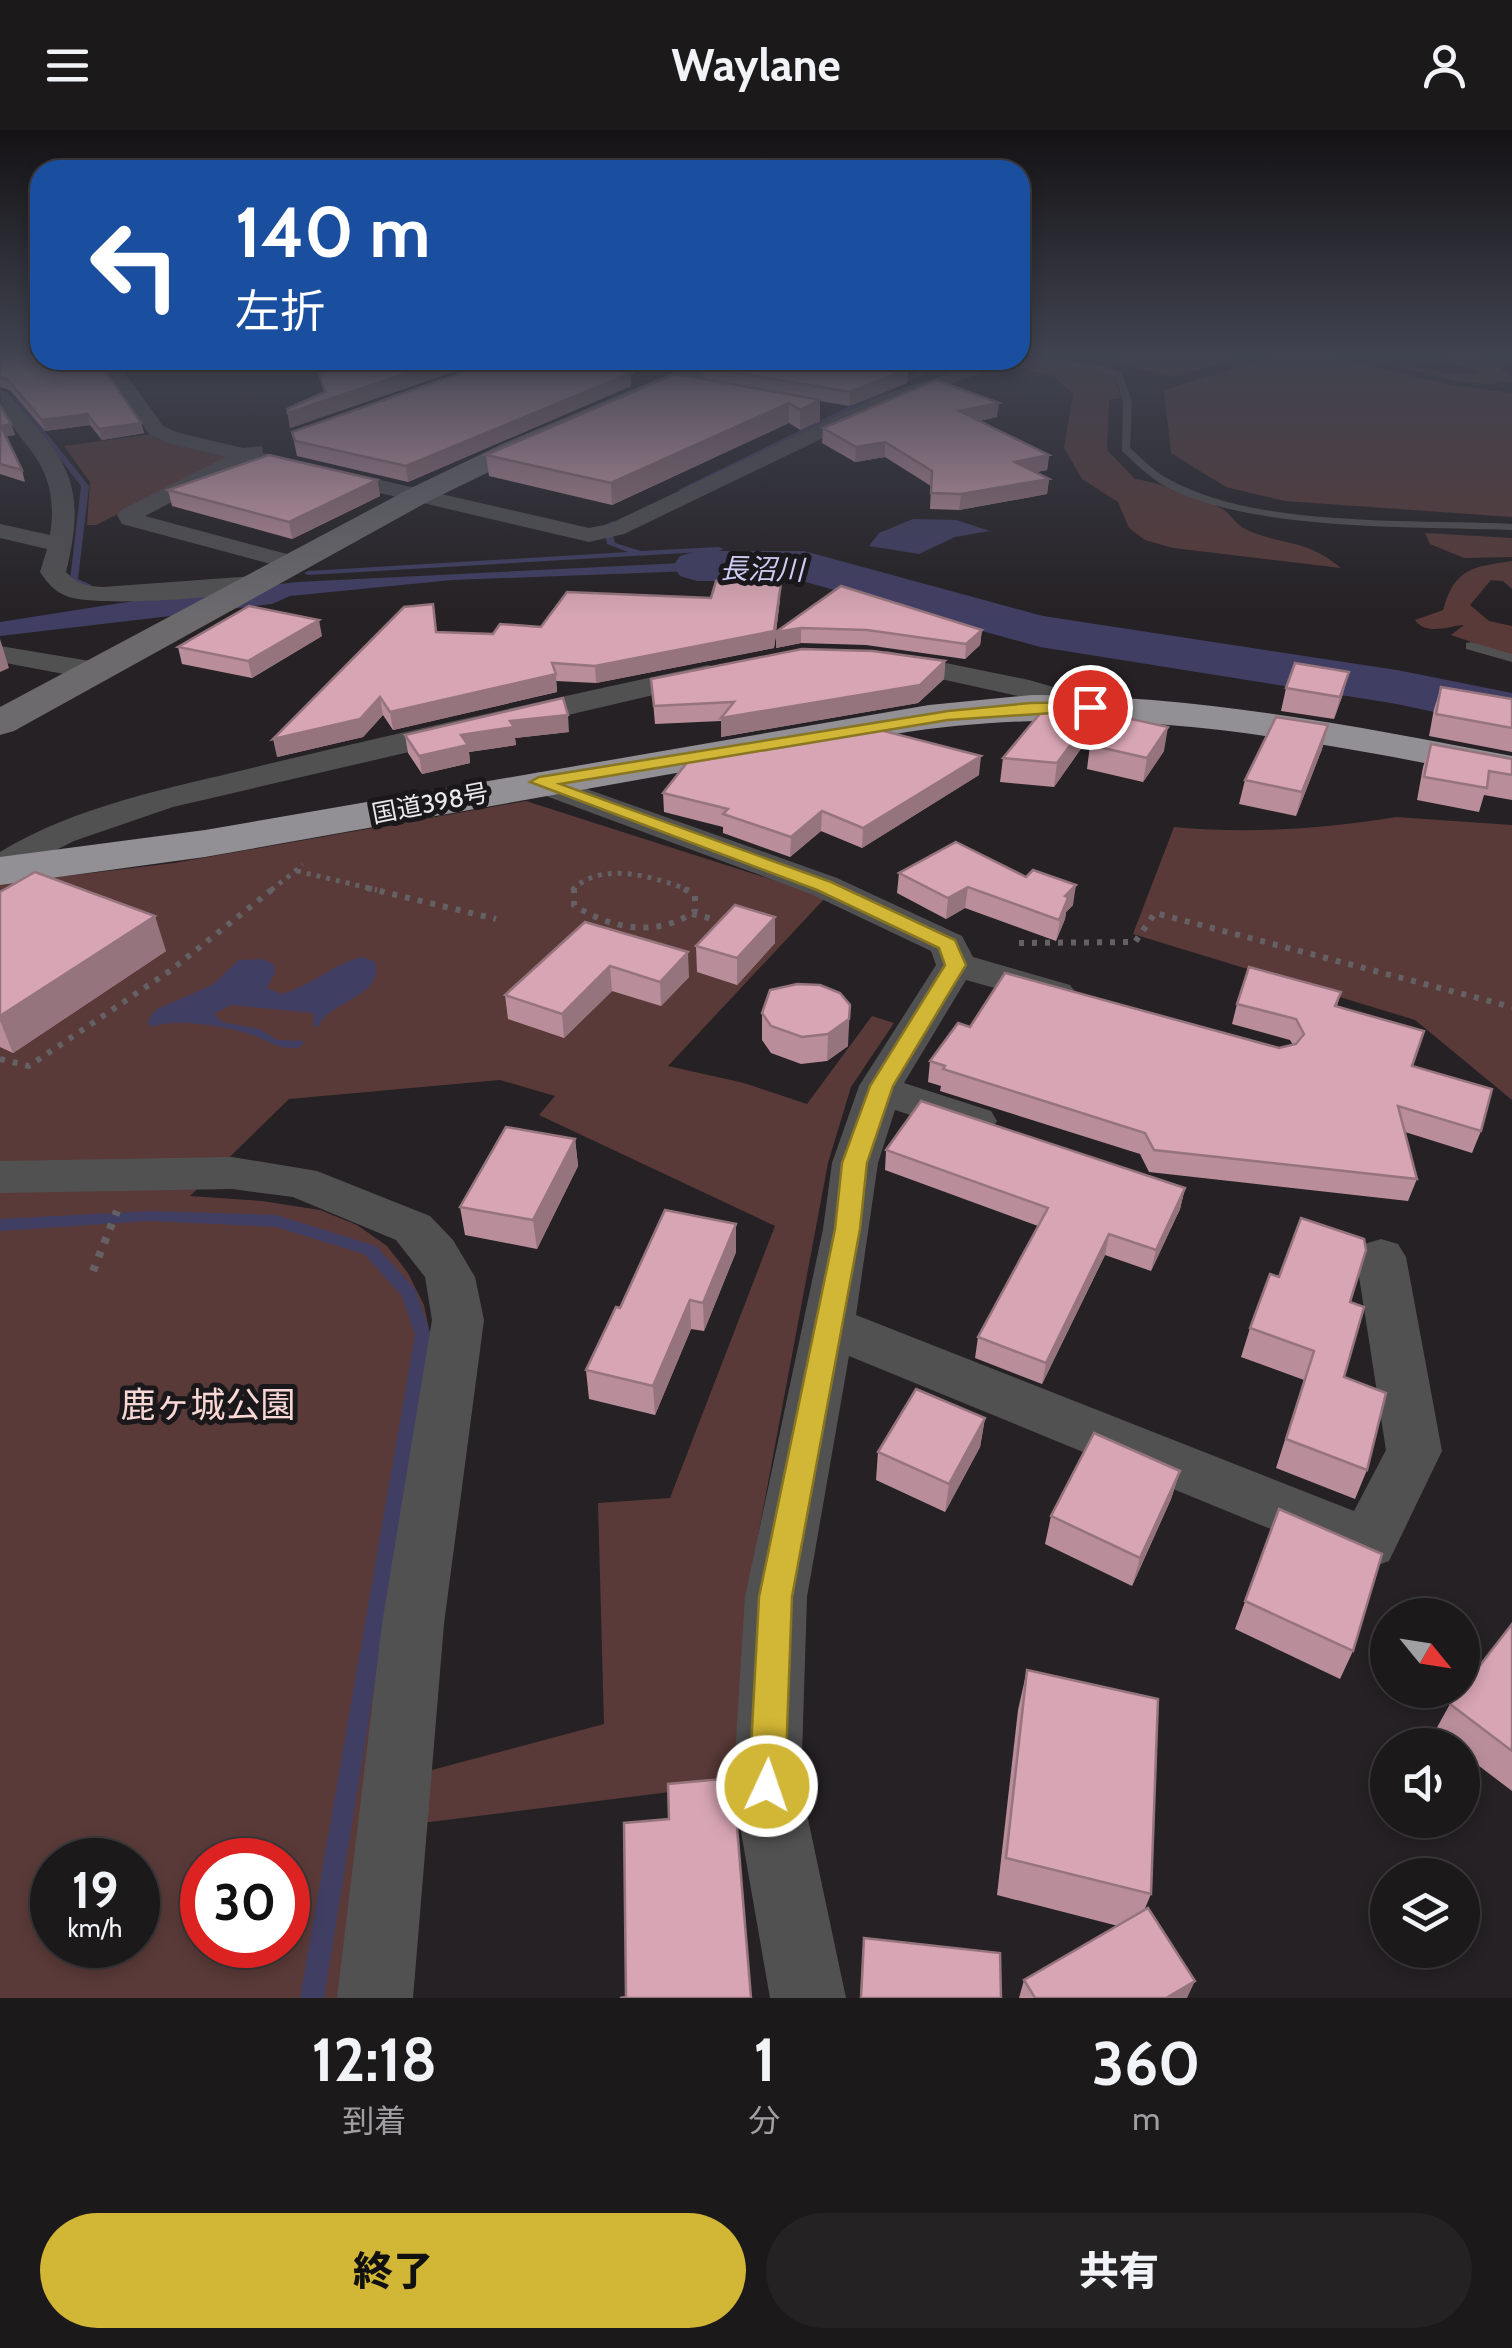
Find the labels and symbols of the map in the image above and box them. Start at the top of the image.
water label: 長沼川 [720,551,807,587]
pin [1048,665,1133,750]
street label: 国道398号 [369,777,491,829]
park label: 鹿ヶ城公園 [120,1383,296,1426]
north arrow [1370,1598,1480,1708]
position arrow [715,1734,819,1838]
speed limit sign: 30 [180,1838,310,1968]

